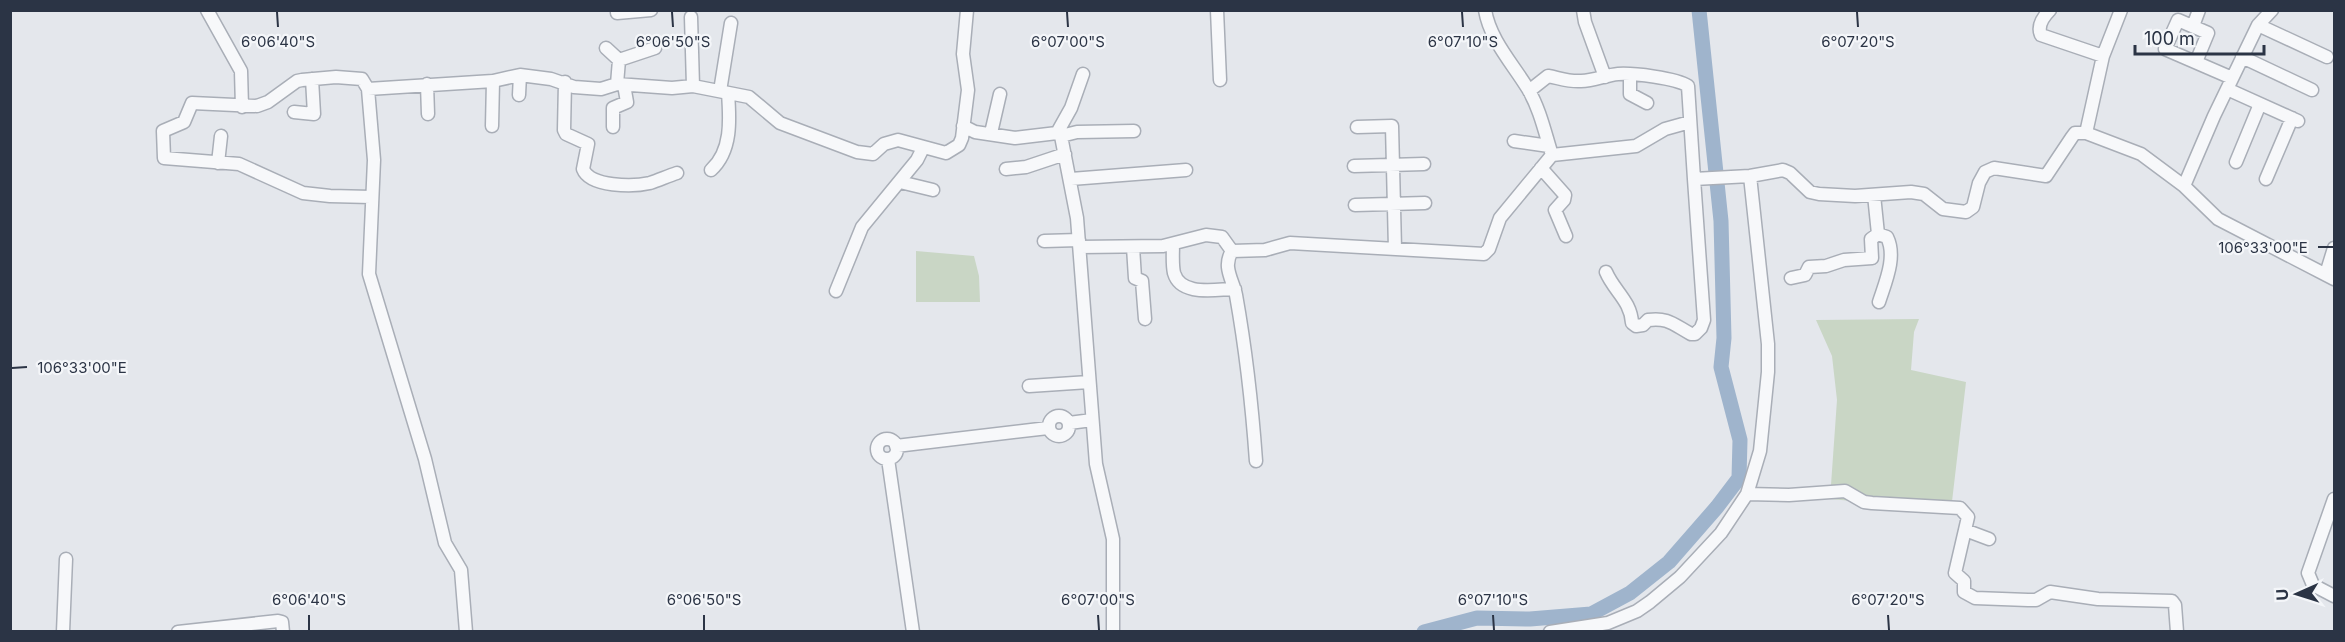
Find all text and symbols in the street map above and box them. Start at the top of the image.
scale bar [2135,18,2264,56]
text: 100 m [2144,28,2195,49]
text: 6°06'40"S [241,32,315,51]
text: 6°06'50"S [636,32,710,51]
text: 6°07'00"S [1031,32,1105,51]
text: 6°07'10"S [1428,32,1498,51]
text: 6°07'20"S [1821,32,1895,51]
text: 106°33'00"E [2218,238,2308,257]
text: 106°33'00"E [37,358,127,377]
north arrow [2267,564,2327,624]
text: U [2272,588,2292,601]
text: 6°06'40"S [272,590,346,609]
text: 6°06'50"S [667,590,741,609]
text: 6°07'00"S [1061,590,1135,609]
text: 6°07'10"S [1458,590,1528,609]
text: 6°07'20"S [1851,590,1925,609]

